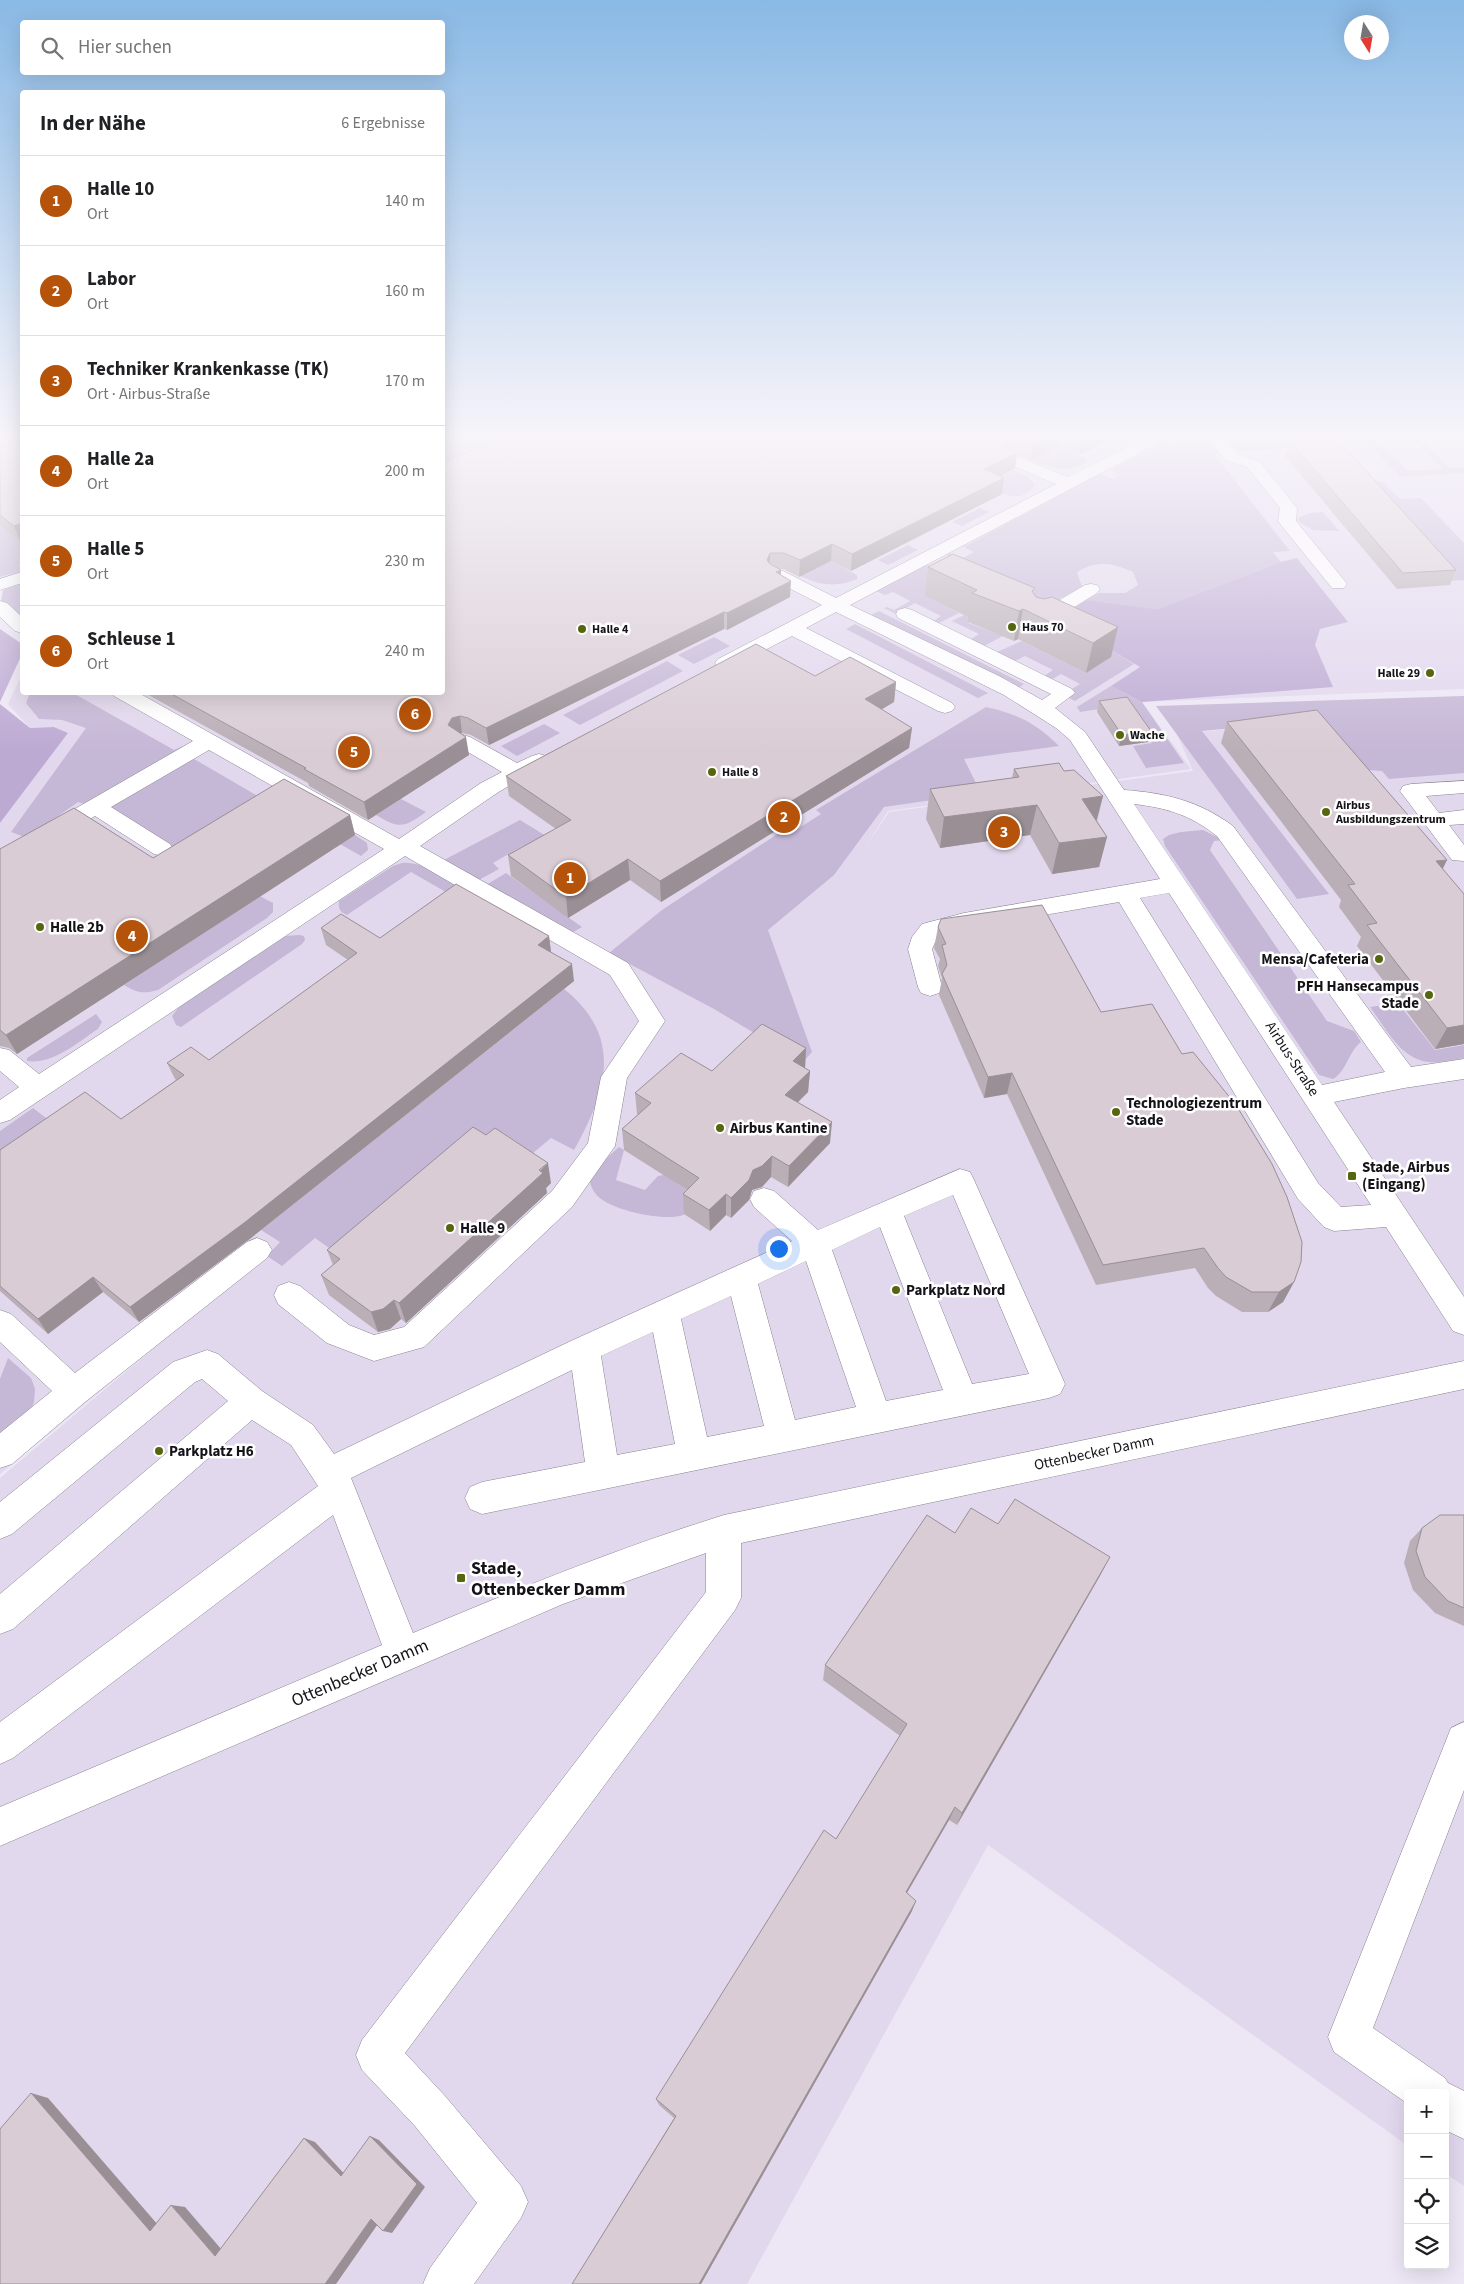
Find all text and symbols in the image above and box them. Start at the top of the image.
north arrow [1344,15,1389,60]
search box [20,20,445,75]
icon: search [38,34,66,62]
text: Hier suchen [78,34,172,61]
text: In der Nähe [40,108,146,138]
text: 6 Ergebnisse [341,112,425,134]
text: Halle 10 [87,176,154,203]
text: 1 [52,190,60,212]
text: 140 m [385,190,425,212]
text: Ort [87,203,109,225]
text: Labor [87,266,136,293]
text: 2 [52,280,60,302]
text: 160 m [385,280,425,302]
text: Ort [87,293,109,315]
text: Techniker Krankenkasse (TK) [87,356,329,383]
text: 3 [52,370,60,392]
text: 170 m [385,370,425,392]
text: Ort · Airbus-Straße [87,383,210,405]
text: Halle 2a [87,446,154,473]
text: 4 [52,460,60,482]
text: 200 m [385,460,425,482]
text: Ort [87,473,109,495]
text: Halle 5 [87,536,144,563]
text: 5 [52,550,60,572]
text: 230 m [385,550,425,572]
text: Ort [87,563,109,585]
place label: Haus 70 [1022,619,1064,636]
place label: Halle 4 [592,621,629,638]
marker: Haus 70 [1006,621,1018,633]
marker: Halle 4 [576,623,588,635]
text: Schleuse 1 [87,626,175,653]
text: 6 [52,640,60,662]
text: 240 m [385,640,425,662]
text: Ort [87,653,109,675]
place label: Halle 29 [1377,665,1420,682]
marker: Halle 29 [1424,667,1436,679]
pin: 6 [399,695,431,733]
place label: Wache [1130,727,1165,744]
marker: Wache [1114,729,1126,741]
pin: 5 [338,733,370,771]
place label: Halle 8 [722,764,758,781]
marker: Halle 8 [706,766,718,778]
place label: Airbus Ausbildungszentrum [1335,797,1446,828]
pin: 2 [768,798,800,836]
marker: Airbus Ausbildungszentrum [1320,806,1332,818]
pin: 3 [988,813,1020,851]
pin: 1 [554,859,586,897]
place label: Halle 2b [50,917,104,938]
pin: 4 [116,917,148,955]
marker: Halle 2b [34,921,46,933]
place label: Mensa/Cafeteria [1261,949,1369,970]
marker: Mensa/Cafeteria [1373,953,1385,965]
place label: PFH Hansecampus Stade [1297,976,1419,1014]
marker: PFH Hansecampus Stade [1423,989,1435,1001]
street label: Airbus-Straße [1260,1017,1324,1101]
place label: Technologiezentrum Stade [1126,1093,1262,1131]
marker: Technologiezentrum Stade [1110,1106,1122,1118]
place label: Airbus Kantine [729,1118,828,1139]
marker: Airbus Kantine [714,1122,726,1134]
place label: Stade, Airbus (Eingang) [1362,1157,1450,1195]
marker: Stade, Airbus (Eingang) [1346,1170,1358,1182]
place label: Halle 9 [460,1218,505,1239]
marker: Halle 9 [444,1222,456,1234]
your location [766,1236,792,1262]
place label: Parkplatz Nord [906,1280,1005,1301]
marker: Parkplatz Nord [890,1284,902,1296]
street label: Ottenbecker Damm [1032,1430,1156,1476]
place label: Parkplatz H6 [169,1441,254,1462]
marker: Parkplatz H6 [153,1445,165,1457]
place label: Stade, Ottenbecker Damm [471,1556,625,1602]
marker: Stade, Ottenbecker Damm [455,1572,467,1584]
street label: Ottenbecker Damm [288,1633,432,1713]
map controls [1404,2089,1449,2269]
button: + [1404,2089,1449,2134]
button: − [1404,2134,1449,2179]
button: locate [1404,2179,1449,2224]
button: layers [1404,2224,1449,2269]

